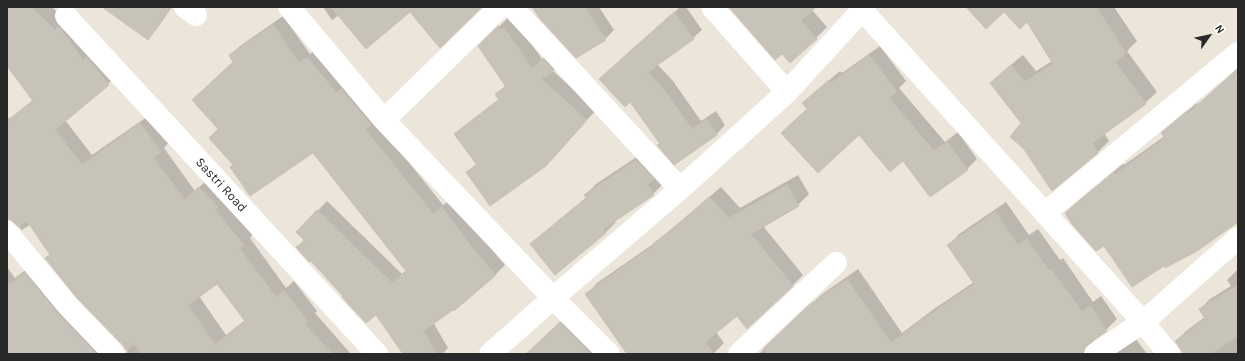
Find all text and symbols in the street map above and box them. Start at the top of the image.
north arrow [1189,16,1229,56]
text: N [1212,22,1227,36]
street label: Sastri Road [192,155,250,215]

